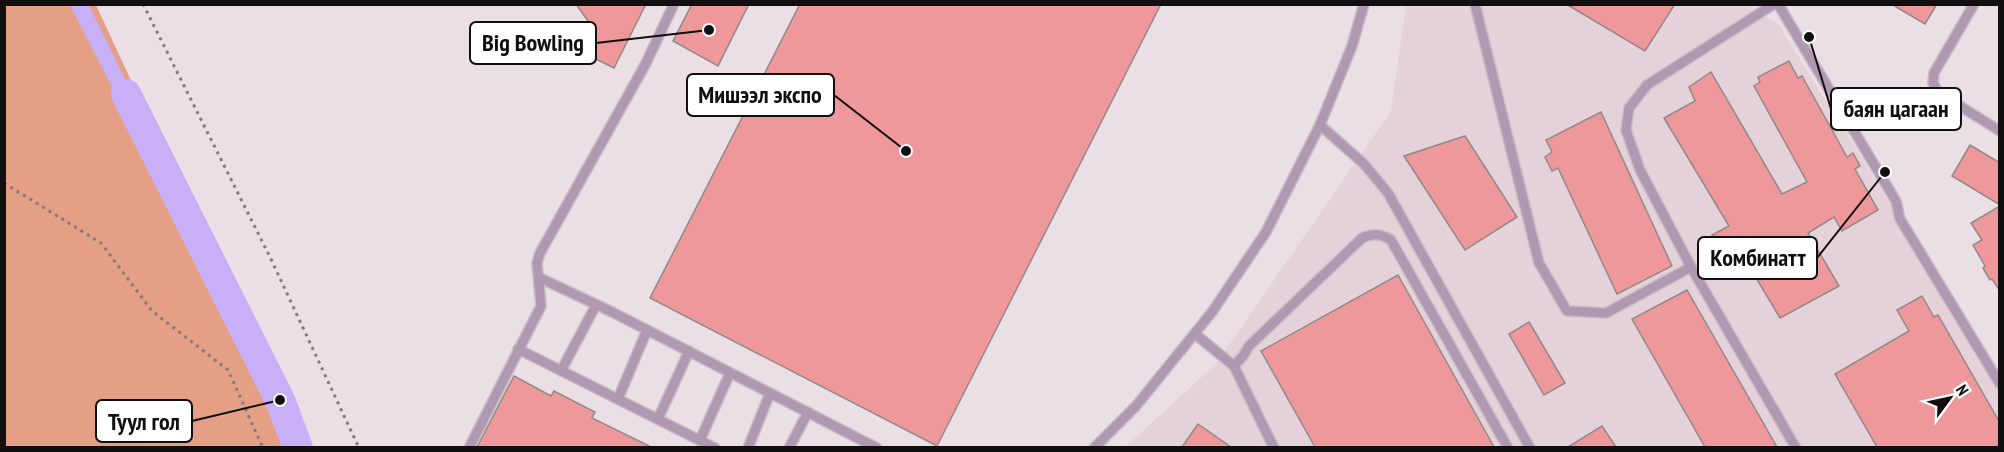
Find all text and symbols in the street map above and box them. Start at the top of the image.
callout: Big Bowling [470,22,596,64]
text: Big Bowling [482,27,584,58]
callout: Мишээл экспо [687,74,834,116]
text: Мишээл экспо [698,79,822,110]
callout: баян цагаан [1831,88,1961,130]
text: баян цагаан [1843,93,1949,124]
callout: Комбинатт [1698,237,1817,279]
text: Комбинатт [1710,242,1806,273]
north arrow [1920,368,1980,428]
text: N [1952,381,1973,399]
callout: Туул гол [96,400,192,442]
text: Туул гол [108,406,180,437]

